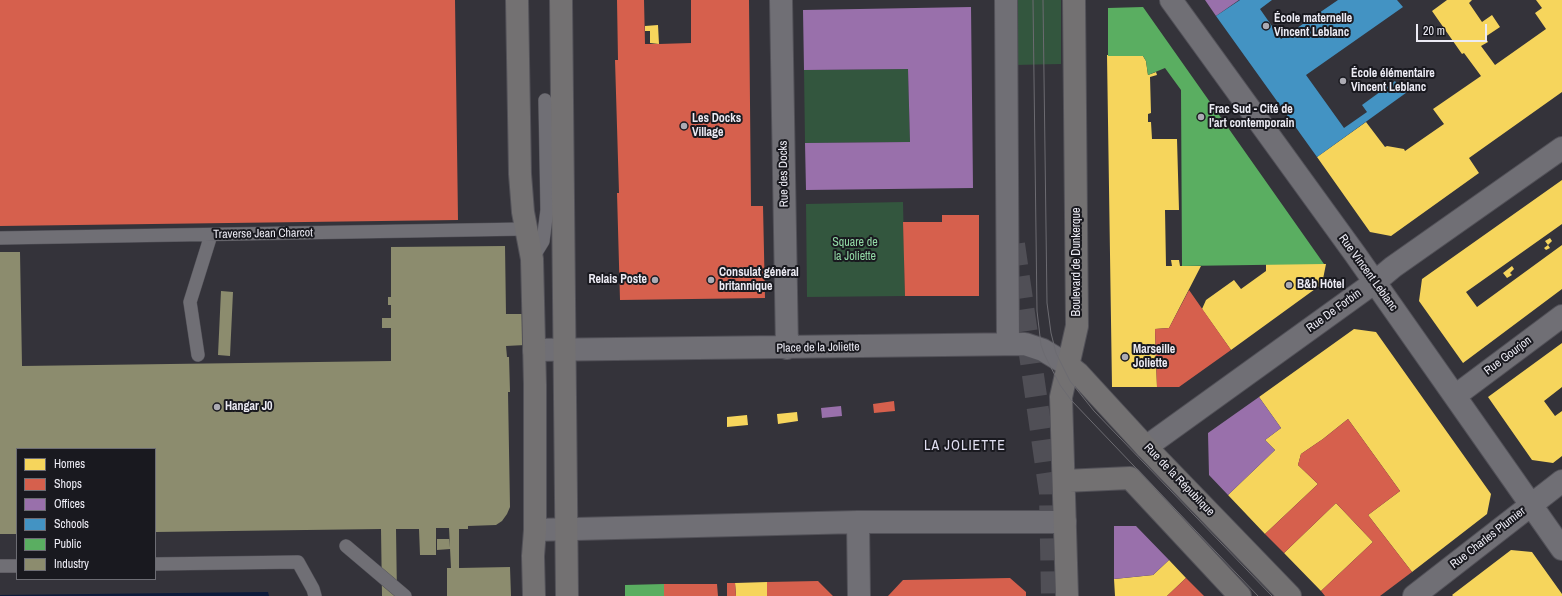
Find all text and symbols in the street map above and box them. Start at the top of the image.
place label: École maternelle Vincent Leblanc [1274,12,1352,40]
scale bar [1418,16,1489,42]
marker: École maternelle Vincent Leblanc [1261,21,1271,31]
text: 20 m [1423,23,1445,39]
place label: École élémentaire Vincent Leblanc [1351,67,1435,95]
marker: École élémentaire Vincent Leblanc [1338,76,1348,86]
place label: Frac Sud - Cité de l'art contemporain [1209,103,1294,131]
place label: Les Docks Village [692,112,741,140]
marker: Frac Sud - Cité de l'art contemporain [1196,112,1206,122]
marker: Les Docks Village [679,121,689,131]
street label: Rue des Docks [776,141,792,207]
street label: Boulevard de Dunkerque [1070,208,1084,316]
street label: Traverse Jean Charcot [213,226,313,242]
street label: Rue Vincent Leblanc [1335,232,1401,314]
park label: Square de la Joliette [832,236,878,264]
place label: Consulat général britannique [719,266,799,294]
place label: Relais Poste [588,273,647,287]
marker: Relais Poste [650,275,660,285]
marker: Consulat général britannique [706,275,716,285]
place label: B&b Hôtel [1297,278,1345,292]
marker: B&b Hôtel [1284,280,1294,290]
street label: Rue De Forbin [1304,286,1364,336]
street label: Rue Gourjon [1481,333,1535,379]
street label: Place de la Joliette [776,340,860,356]
place label: Marseille Joliette [1133,343,1175,371]
marker: Marseille Joliette [1120,352,1130,362]
place label: Hangar J0 [225,400,273,414]
marker: Hangar J0 [212,402,222,412]
district label: LA JOLIETTE [924,438,1006,454]
street label: Rue de la République [1141,441,1217,519]
legend [16,448,156,580]
text: Homes [54,456,85,472]
text: Shops [54,476,82,492]
text: Offices [54,496,85,512]
street label: Rue Charles Plumier [1448,504,1528,572]
text: Schools [54,516,89,532]
text: Public [54,536,81,552]
text: Industry [54,556,89,572]

